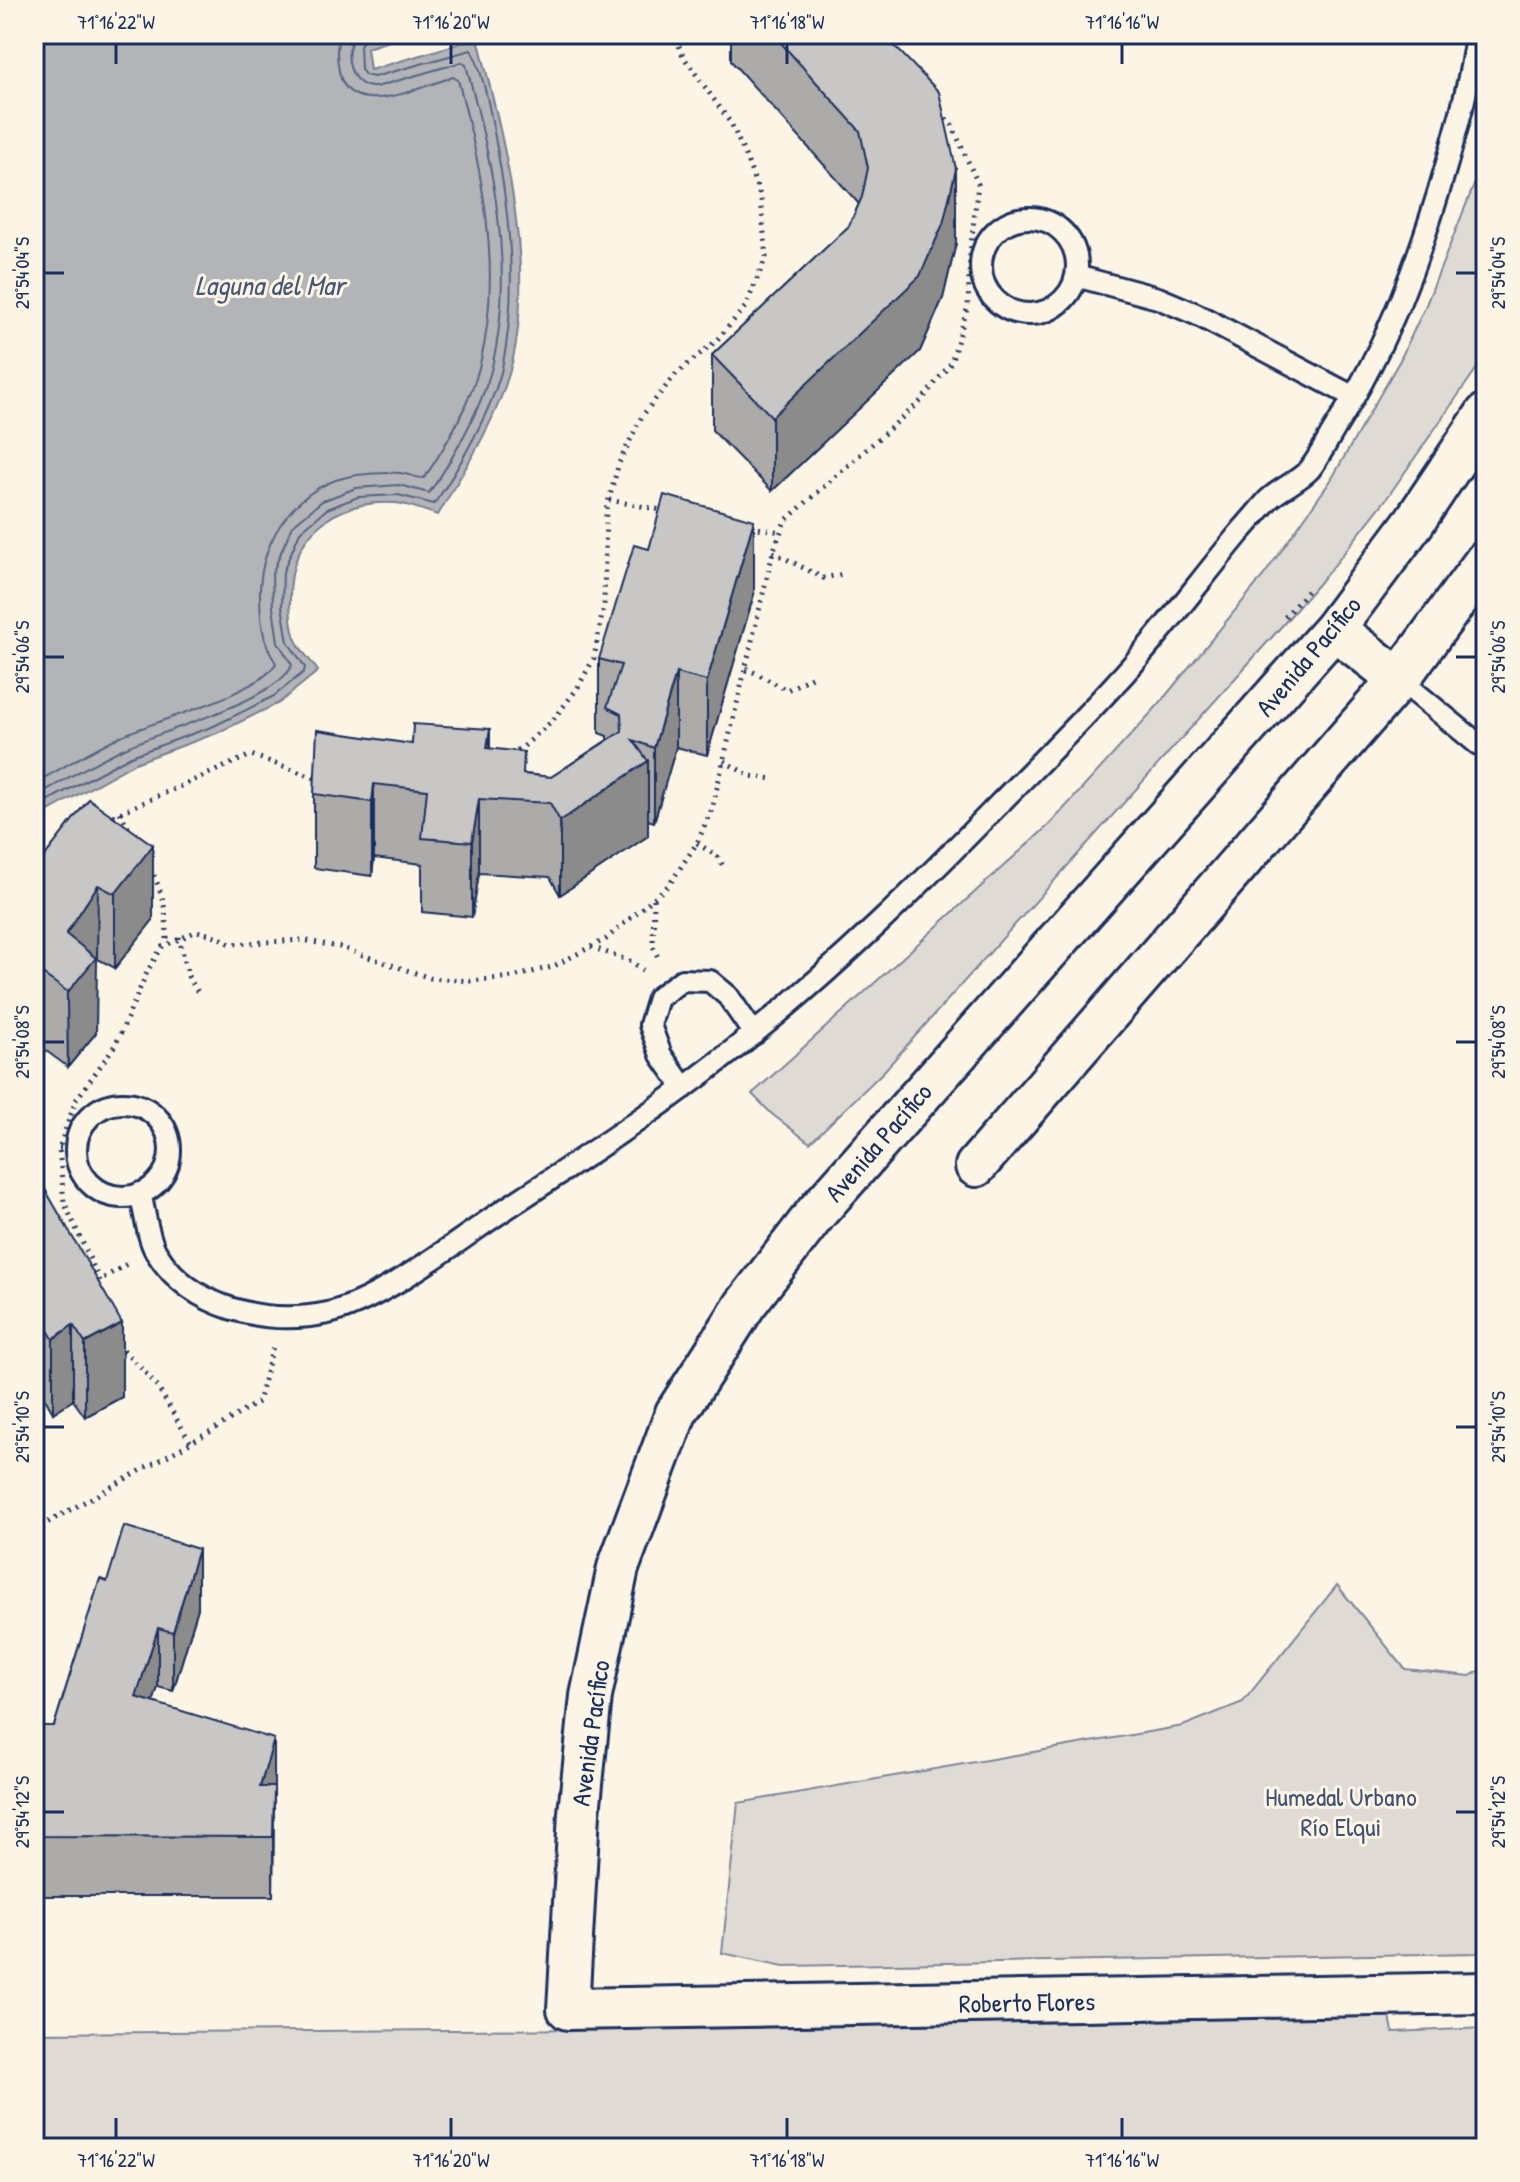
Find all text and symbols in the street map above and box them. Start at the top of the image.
text: 71°16'22"W [77,8,155,35]
text: 71°16'20"W [412,8,490,35]
text: 71°16'18"W [750,8,825,35]
text: 71°16'16"W [1085,8,1160,35]
text: 29°54'04"S [8,237,35,309]
text: 29°54'04"S [1484,237,1511,309]
water label: Laguna del Mar [195,266,348,304]
street label: Avenida Pacífico [1247,588,1369,724]
text: 29°54'06"S [8,621,35,693]
text: 29°54'06"S [1484,621,1511,693]
text: 29°54'08"S [8,1005,35,1079]
text: 29°54'08"S [1484,1005,1511,1079]
street label: Avenida Pacífico [817,1075,939,1209]
text: 29°54'10"S [8,1391,35,1463]
text: 29°54'10"S [1484,1391,1511,1463]
street label: Avenida Pacífico [562,1658,618,1808]
text: 29°54'12"S [8,1776,35,1848]
text: 29°54'12"S [1484,1776,1511,1848]
park label: Humedal Urbano Río Elqui [1265,1779,1417,1844]
street label: Roberto Flores [959,1983,1095,2021]
text: 71°16'22"W [77,2146,155,2173]
text: 71°16'20"W [412,2146,490,2173]
text: 71°16'18"W [750,2146,825,2173]
text: 71°16'16"W [1085,2146,1160,2173]

